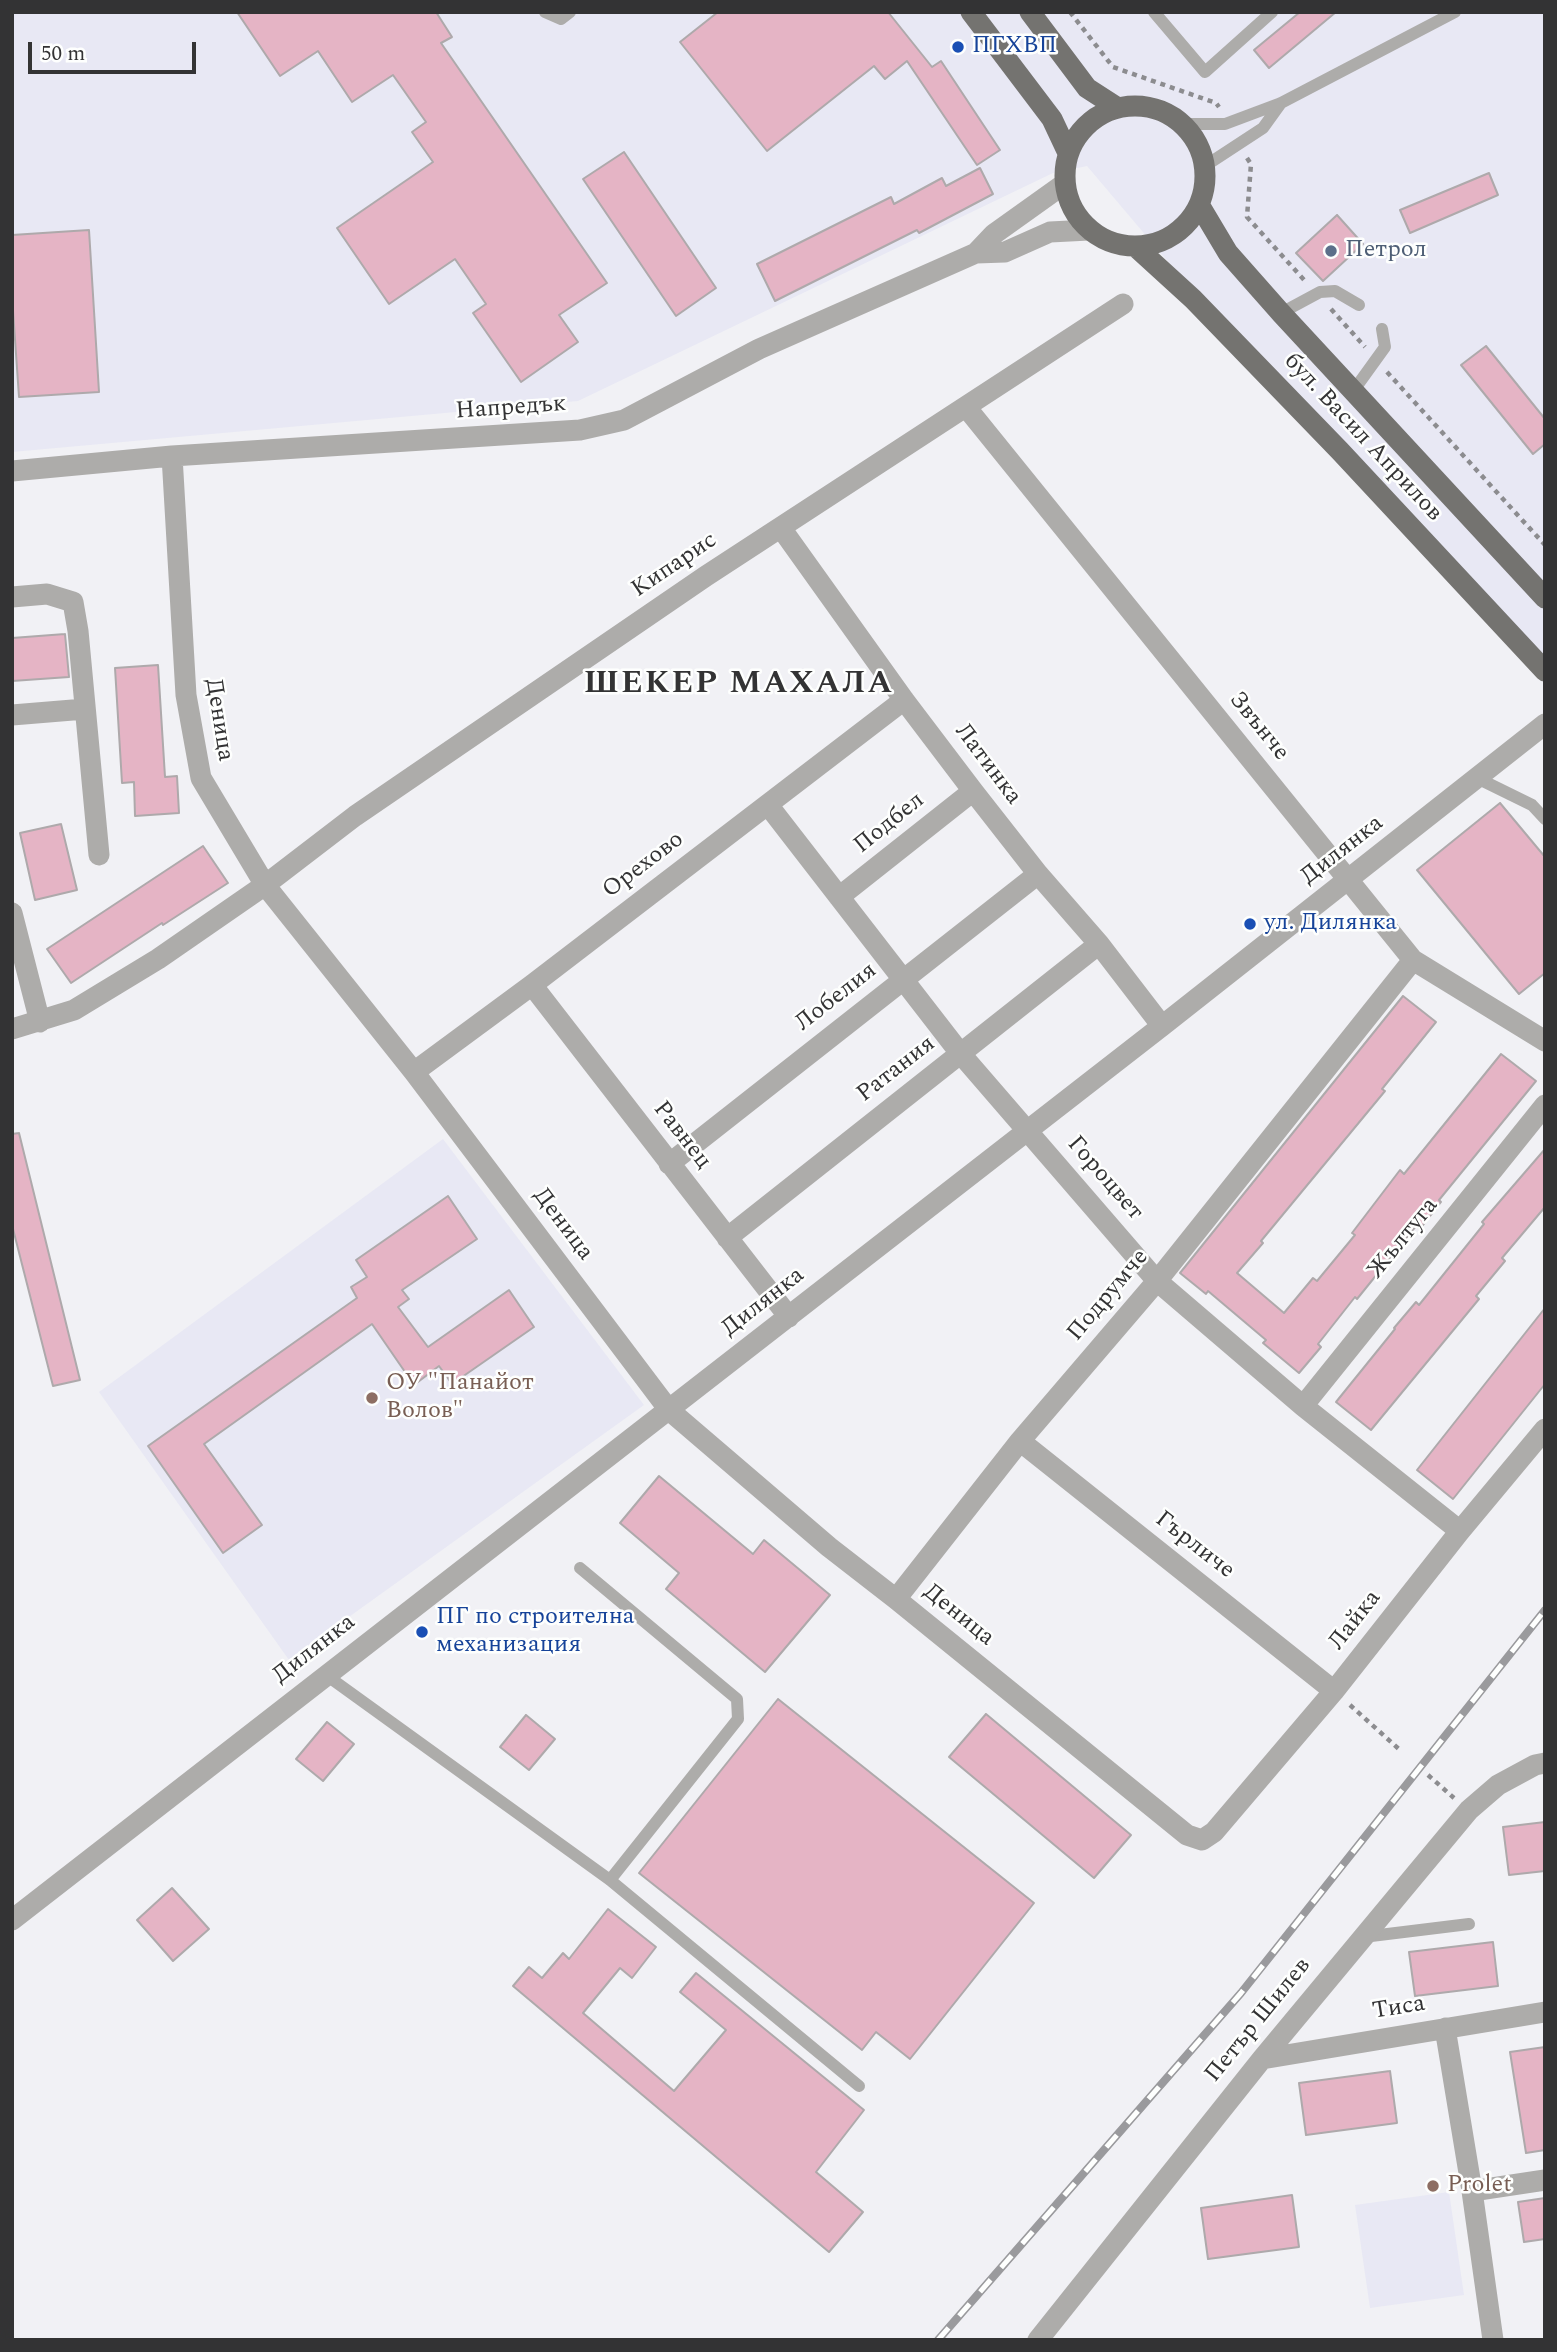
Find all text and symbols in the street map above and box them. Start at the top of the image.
scale bar [32,28,200,72]
place label: ПГХВП [972,33,1057,61]
text: 50 m [41,38,85,70]
marker: ПГХВП [950,39,966,55]
place label: Петрол [1345,237,1427,265]
marker: Петрол [1323,243,1339,259]
street label: бул. Васил Априлов [1277,348,1447,528]
street label: Напредък [455,391,567,427]
street label: Кипарис [627,527,723,605]
district label: ШЕКЕР МАХАЛА [585,667,893,705]
street label: Деница [197,677,239,763]
street label: Звънче [1222,687,1294,767]
street label: Латинка [947,719,1027,811]
street label: Подбел [849,787,931,861]
street label: Дилянка [1296,810,1390,892]
street label: Орехово [598,826,690,906]
place label: ул. Дилянка [1264,910,1397,938]
marker: ул. Дилянка [1242,916,1258,932]
street label: Лобелия [791,957,883,1039]
street label: Ратания [852,1030,942,1110]
street label: Равнец [645,1096,717,1176]
street label: Гороцвет [1060,1131,1148,1227]
street label: Деница [525,1183,599,1267]
street label: Жълтуга [1362,1193,1446,1285]
street label: Подрумче [1062,1244,1156,1348]
street label: Дилянка [717,1262,811,1344]
place label: ОУ "Панайот Волов" [386,1370,534,1426]
marker: ОУ "Панайот Волов" [364,1390,380,1406]
street label: Гърличе [1148,1506,1240,1586]
street label: Деница [917,1579,999,1653]
street label: Лайка [1324,1585,1388,1657]
place label: ПГ по строителна механизация [436,1604,635,1660]
street label: Дилянка [268,1609,362,1691]
marker: ПГ по строителна механизация [414,1624,430,1640]
street label: Петър Шилев [1200,1953,1318,2089]
street label: Тиса [1371,1991,1427,2027]
place label: Prolet [1447,2172,1512,2200]
marker: Prolet [1425,2178,1441,2194]

